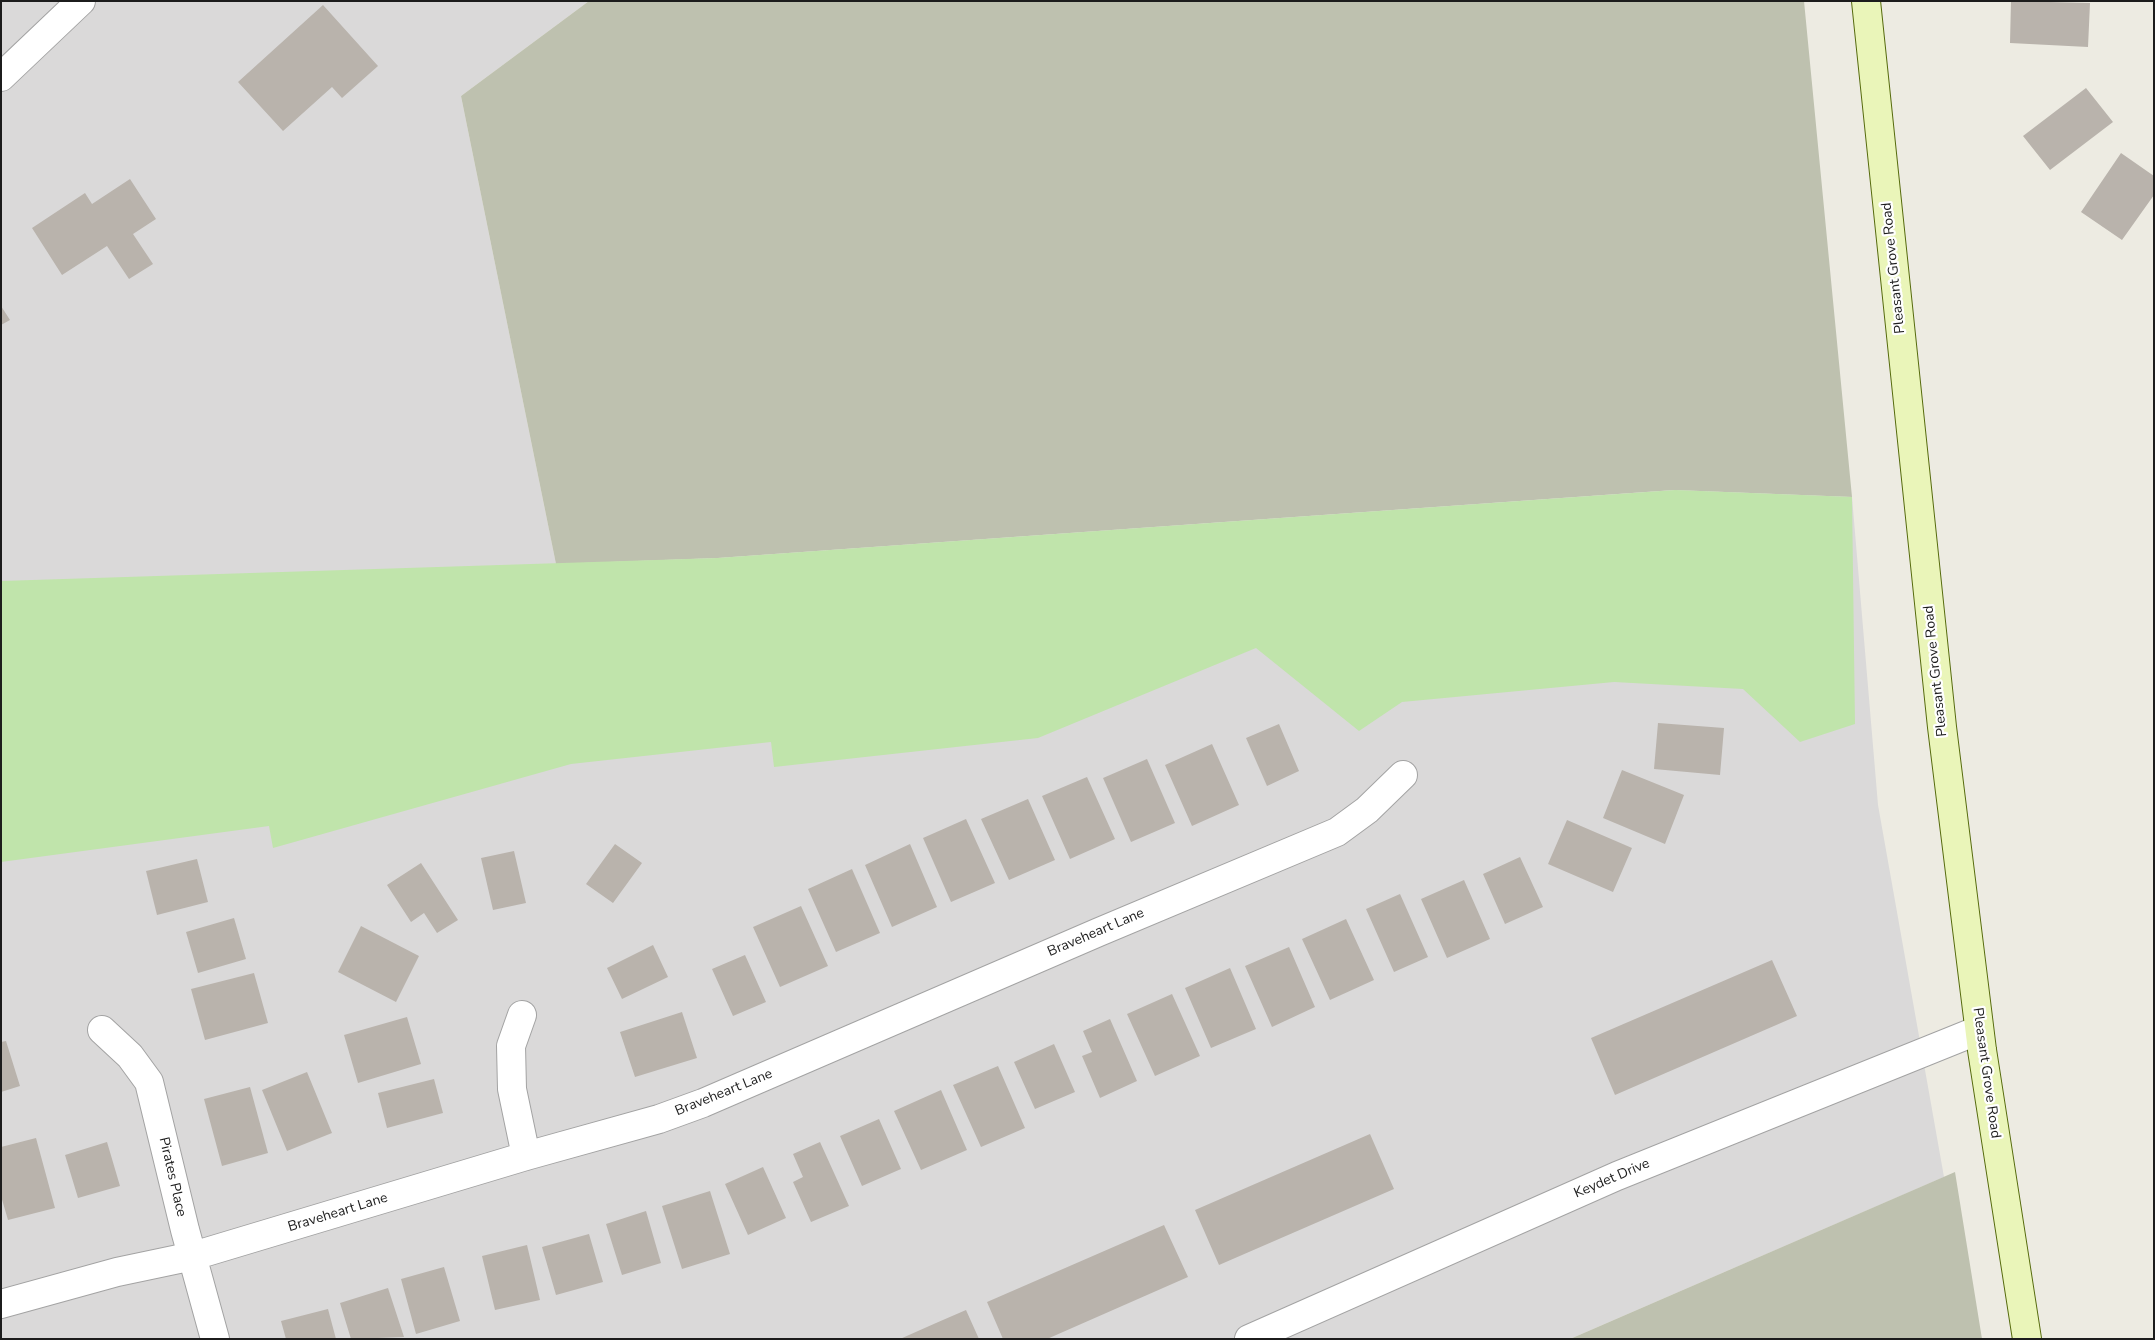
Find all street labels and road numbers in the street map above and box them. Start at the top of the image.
street label: Pleasant Grove Road [1879,202,1909,334]
street label: Pleasant Grove Road [1921,605,1951,737]
street label: Braveheart Lane [1045,905,1147,961]
street label: Pleasant Grove Road [1969,1007,2003,1139]
street label: Braveheart Lane [673,1066,775,1120]
street label: Pirates Place [155,1136,189,1218]
street label: Keydet Drive [1572,1156,1652,1202]
street label: Braveheart Lane [286,1190,390,1236]

